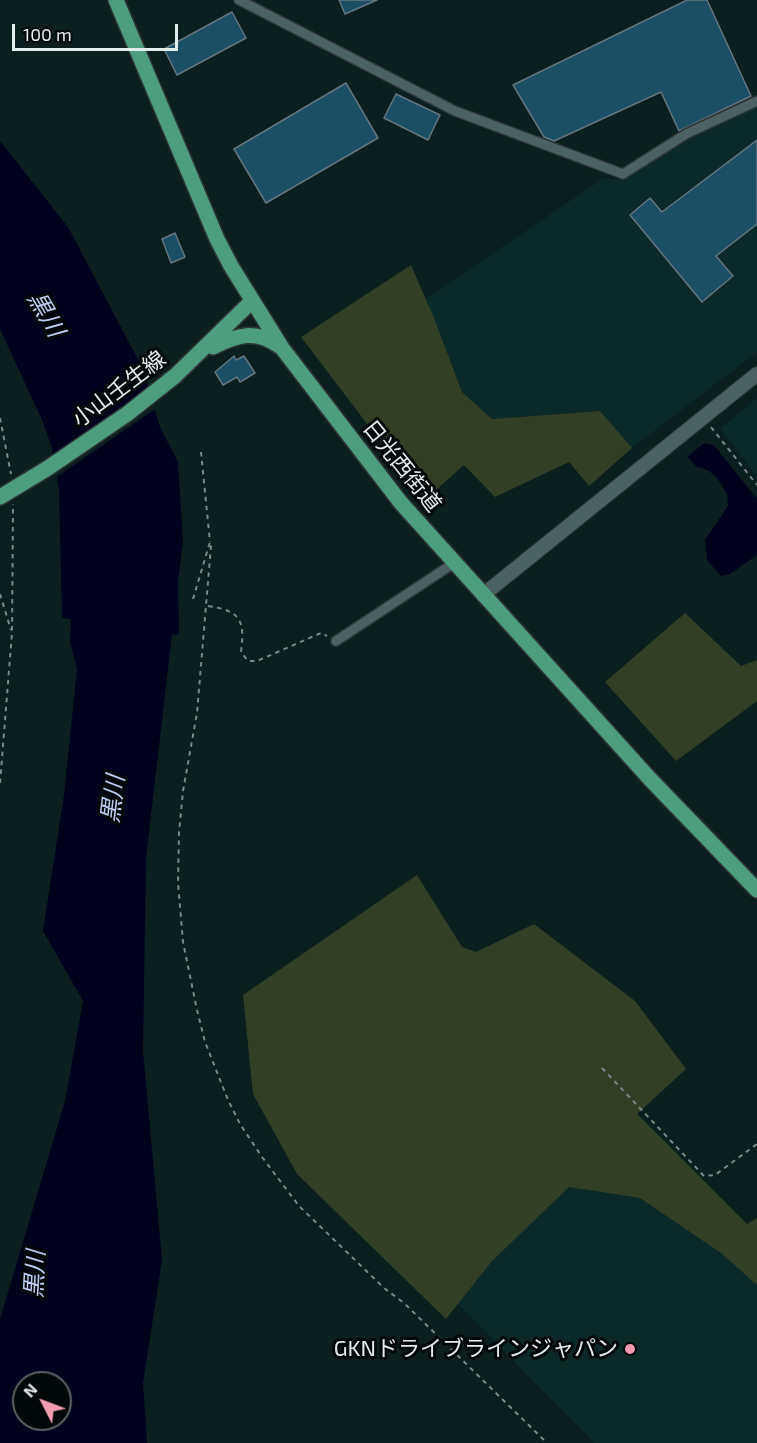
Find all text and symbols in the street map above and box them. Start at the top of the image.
scale bar [15,12,182,50]
text: 100 m [23,23,72,45]
water label: 黒川 [22,286,70,342]
street label: 小山壬生線 [67,345,171,433]
street label: 日光西街道 [357,415,447,517]
water label: 黒川 [96,773,130,825]
water label: 黒川 [19,1249,51,1299]
place label: GKNドライブラインジャパン [334,1336,618,1362]
marker: GKNドライブラインジャパン [623,1342,637,1356]
north arrow [12,1371,72,1431]
text: N [19,1379,41,1401]

